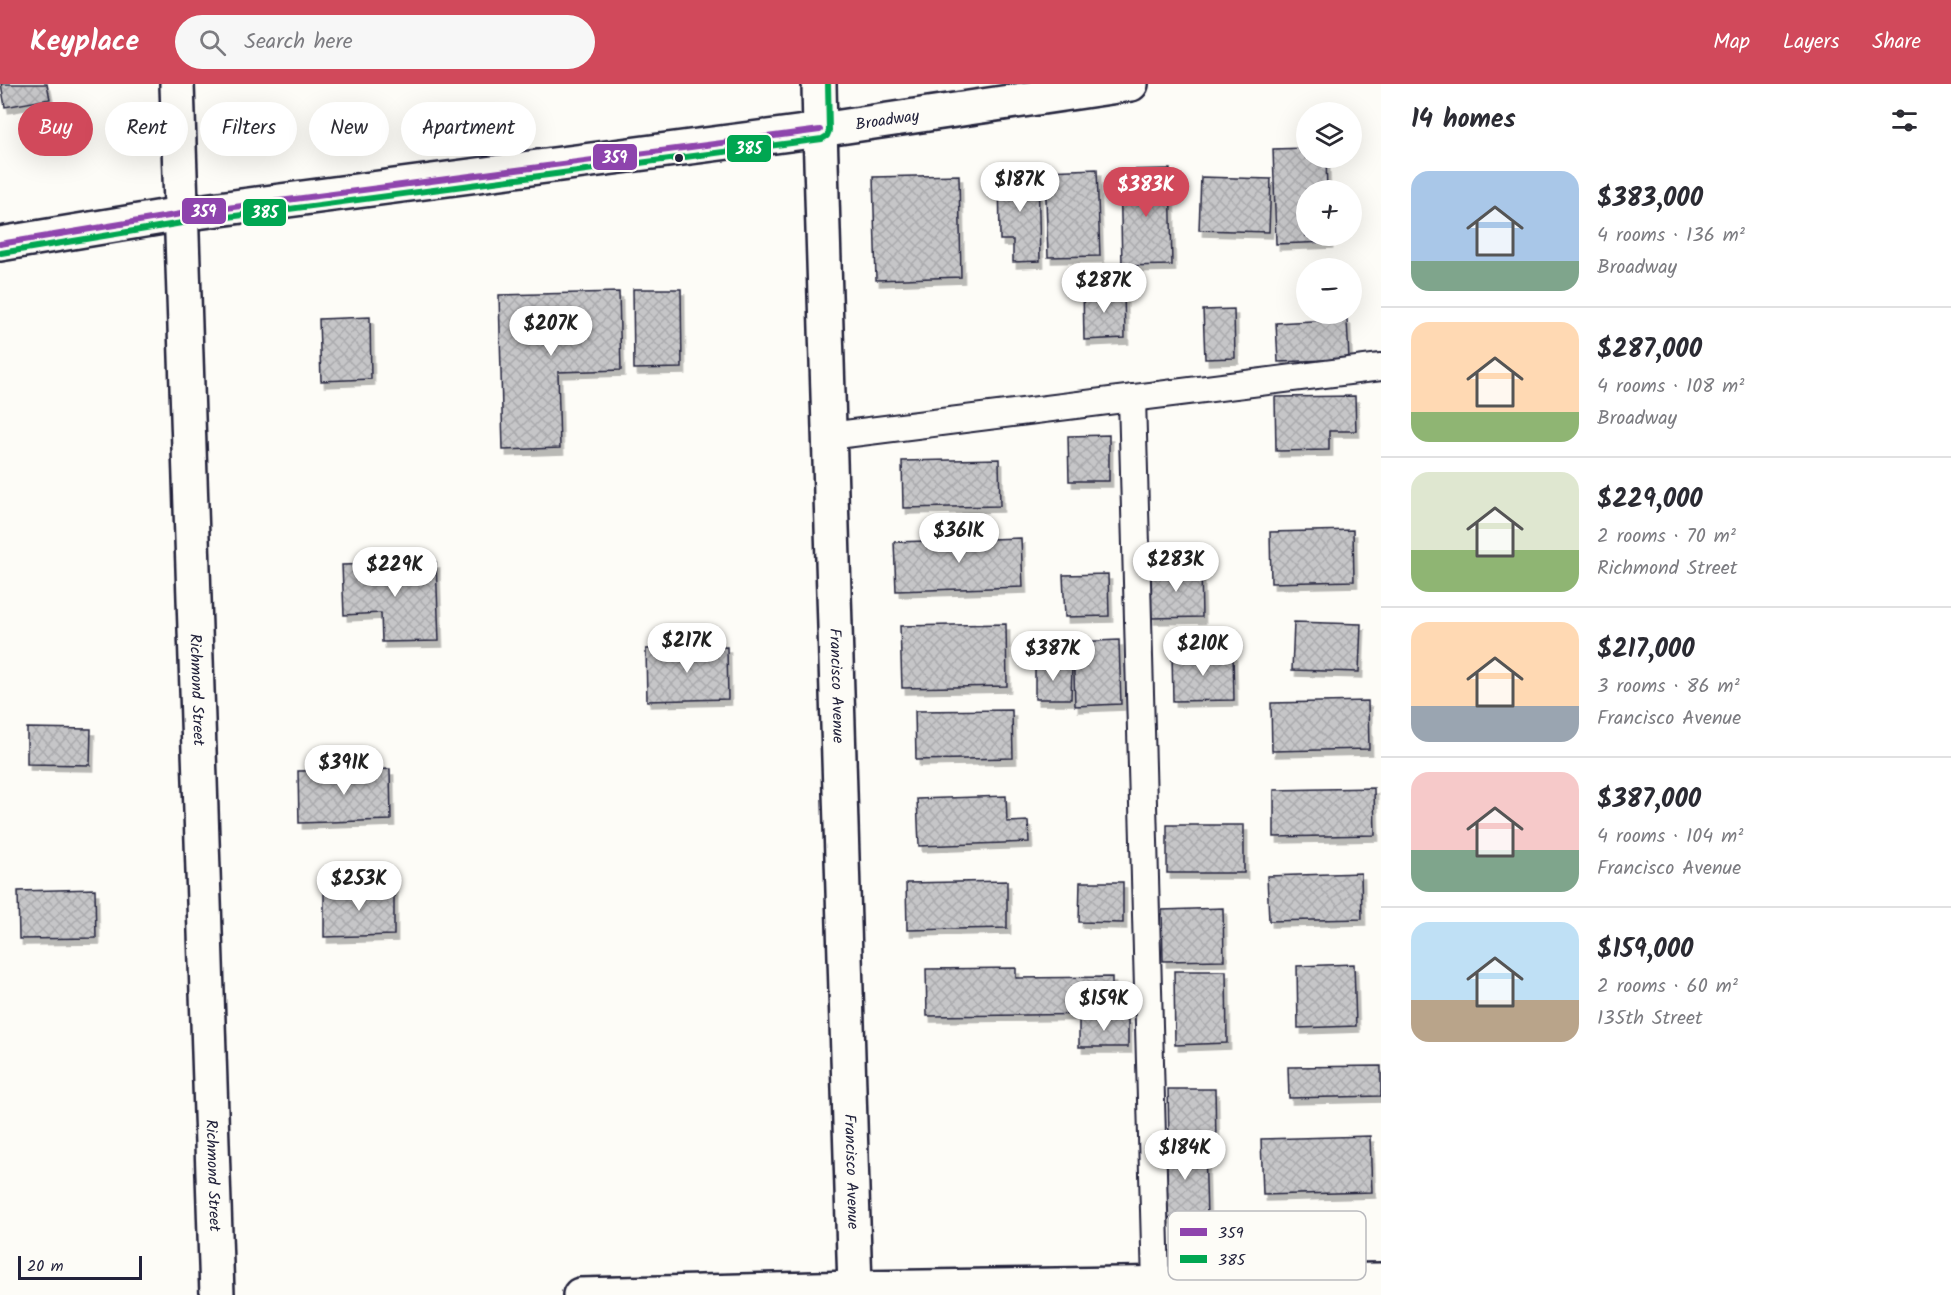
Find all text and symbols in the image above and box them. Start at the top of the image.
search box [175,15,595,69]
text: Keyplace [30,20,139,65]
text: Search here [244,25,353,60]
icon: search [196,26,229,59]
text: Map [1713,26,1750,59]
text: Layers [1783,26,1839,59]
text: Share [1872,26,1921,59]
text: 14 homes [1411,99,1516,141]
chip: Buy [18,102,93,156]
chip: Rent [105,102,188,156]
chip: Filters [200,102,297,156]
chip: New [309,102,389,156]
chip: Apartment [401,102,536,156]
map controls [1296,102,1362,324]
button: layers [1296,102,1362,168]
street label: Broadway [854,103,921,137]
icon: filters [1888,104,1921,137]
line badge: 385 [726,134,772,163]
text: 385 [735,137,764,162]
line badge: 359 [592,143,638,171]
text: 359 [602,146,627,171]
unlabelled marker [673,152,685,164]
pin: $187K [978,162,1062,213]
text: $187K [994,165,1046,197]
pin: $383K [1104,167,1188,218]
text: $383K [1117,170,1175,202]
text: $383,000 [1597,178,1703,220]
button: + [1296,180,1362,246]
icon: home [1459,195,1531,267]
line badge: 359 [181,197,227,225]
line badge: 385 [242,198,287,227]
text: 359 [191,200,216,225]
text: 385 [251,201,280,226]
text: 4 rooms · 136 m² [1597,220,1745,252]
text: Broadway [1597,252,1677,284]
button: − [1296,258,1362,324]
pin: $287K [1062,263,1146,314]
text: $287K [1076,266,1132,298]
pin: $207K [509,306,593,357]
text: $207K [523,309,579,341]
text: $287,000 [1597,329,1702,371]
icon: home [1459,346,1531,418]
text: 4 rooms · 108 m² [1597,371,1744,403]
text: Broadway [1597,403,1677,435]
text: $229,000 [1597,479,1703,521]
icon: home [1459,496,1531,568]
pin: $361K [917,513,1001,564]
text: $361K [933,516,985,548]
text: 2 rooms · 70 m² [1597,521,1736,553]
pin: $283K [1134,542,1218,593]
text: $283K [1147,545,1205,577]
pin: $229K [353,547,437,598]
text: $229K [366,550,424,582]
text: Richmond Street [1597,553,1737,585]
pin: $217K [645,623,729,674]
text: $217K [661,626,713,658]
pin: $210K [1161,626,1245,677]
street label: Francisco Avenue [823,628,851,744]
text: $210K [1177,629,1229,661]
text: $217,000 [1597,629,1695,671]
pin: $387K [1011,631,1095,682]
street label: Richmond Street [183,633,211,747]
text: $387K [1025,634,1081,666]
icon: home [1459,646,1531,718]
text: 3 rooms · 86 m² [1597,671,1740,703]
text: Francisco Avenue [1597,703,1741,735]
pin: $391K [302,745,386,796]
text: $391K [319,748,369,780]
text: $387,000 [1597,779,1701,821]
icon: home [1459,796,1531,868]
text: 4 rooms · 104 m² [1597,821,1743,853]
text: Francisco Avenue [1597,853,1741,885]
pin: $253K [317,861,401,912]
text: $253K [331,864,387,896]
text: $159,000 [1597,929,1693,971]
icon: home [1459,946,1531,1018]
text: 2 rooms · 60 m² [1597,971,1738,1003]
pin: $159K [1062,981,1146,1032]
text: $159K [1079,984,1129,1016]
text: 135th Street [1597,1003,1703,1035]
street label: Francisco Avenue [837,1113,866,1230]
street label: Richmond Street [199,1119,227,1233]
pin: $184K [1143,1130,1227,1181]
text: $184K [1159,1133,1211,1165]
legend [1168,1211,1366,1280]
text: 359 [1218,1221,1244,1246]
text: 385 [1218,1248,1247,1273]
scale bar [18,1253,142,1280]
text: 20 m [27,1254,63,1279]

